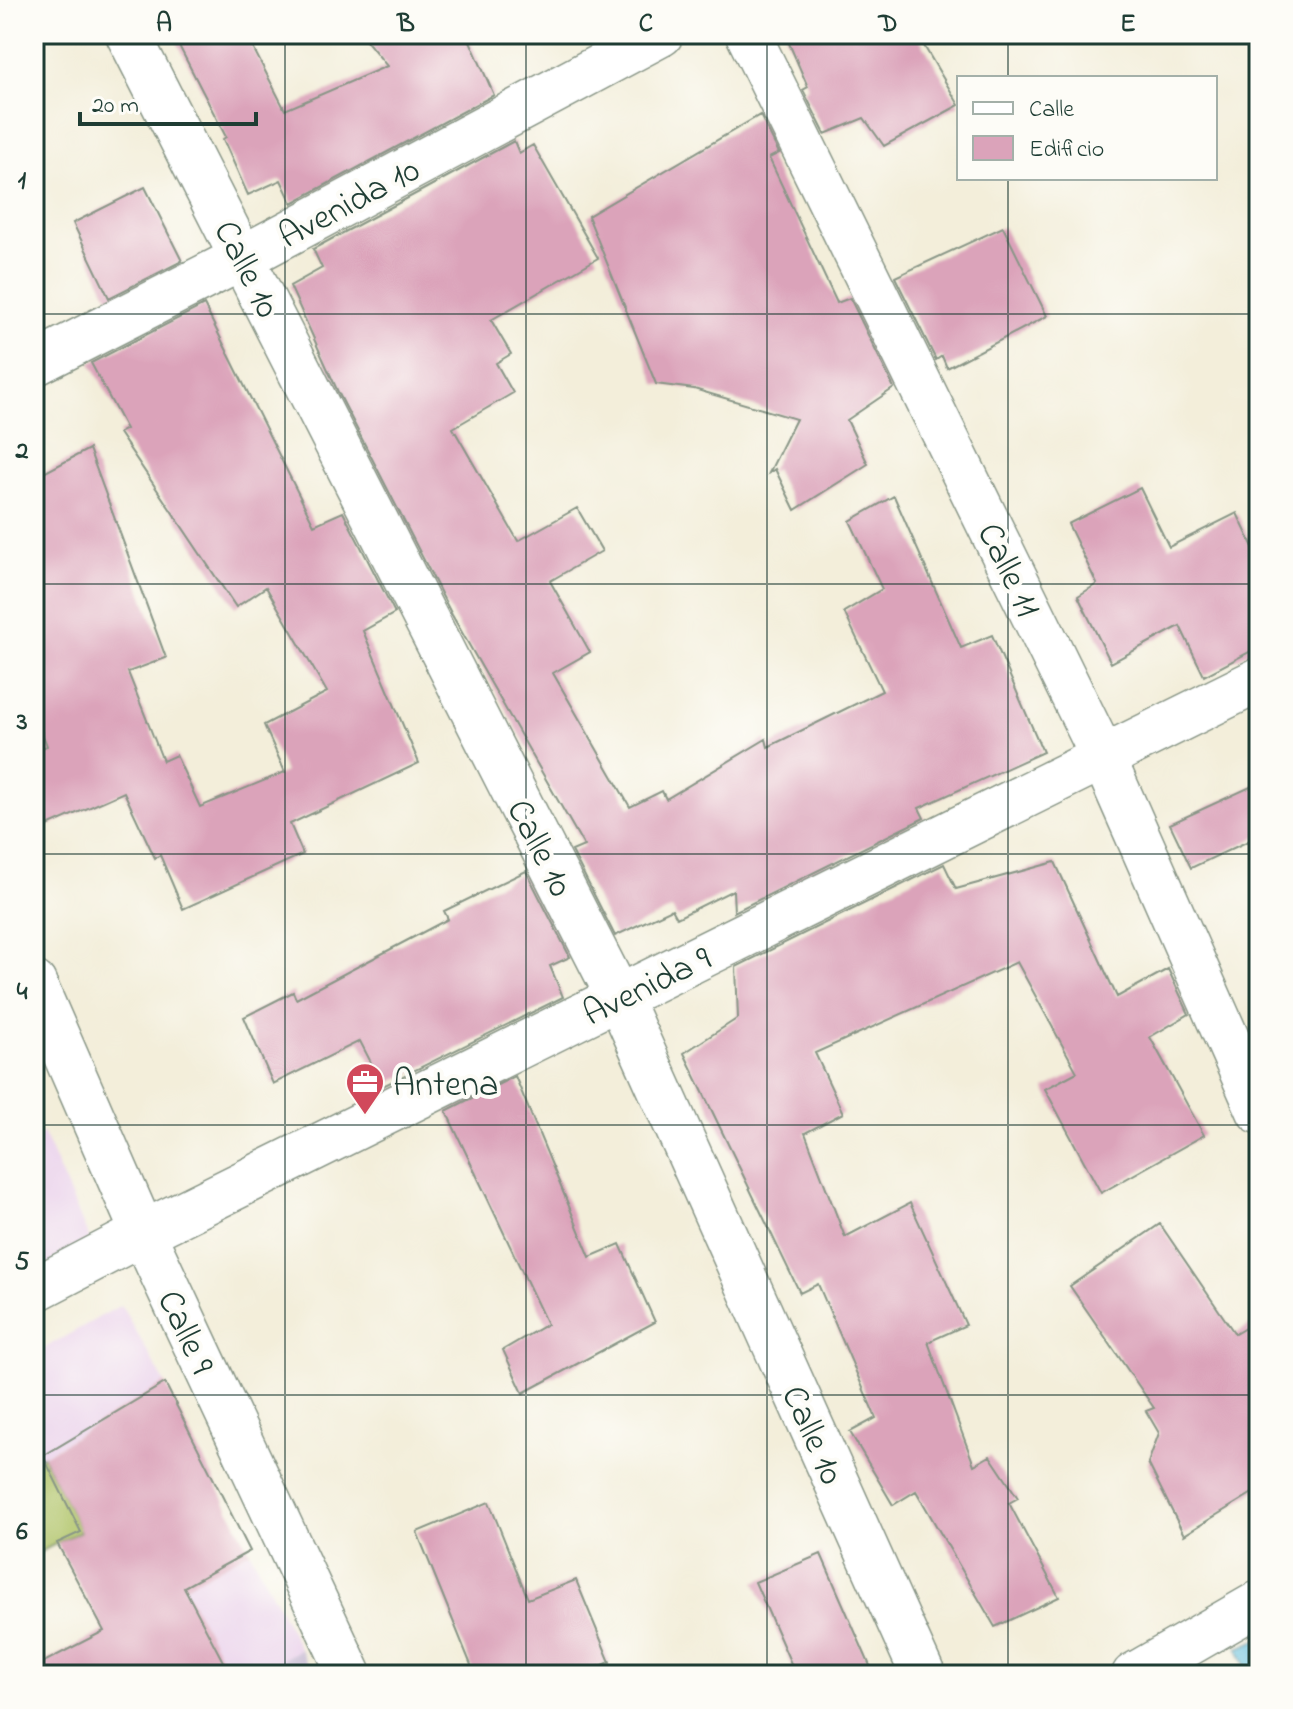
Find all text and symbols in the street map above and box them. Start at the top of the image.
text: A [156,6,172,44]
text: B [396,6,415,44]
text: C [639,6,653,44]
text: D [877,6,898,44]
text: E [1120,6,1136,44]
scale bar [80,76,256,126]
legend [957,76,1217,180]
text: 20 m [92,89,139,124]
text: Calle [1029,93,1074,128]
text: Edificio [1029,133,1104,168]
street label: Avenida 10 [270,146,430,264]
text: 1 [18,163,27,201]
street label: Calle 10 [198,212,292,328]
text: 2 [15,433,29,471]
street label: Calle 11 [961,515,1053,627]
text: 3 [16,704,28,742]
street label: Calle 10 [491,791,585,907]
street label: Avenida 9 [575,934,721,1042]
text: 4 [17,974,28,1012]
place label: Antena [393,1060,498,1113]
office icon: Antena [344,1061,386,1116]
text: 5 [15,1244,30,1282]
street label: Calle 9 [141,1282,226,1384]
street label: Calle 10 [766,1378,856,1494]
text: 6 [16,1514,28,1552]

